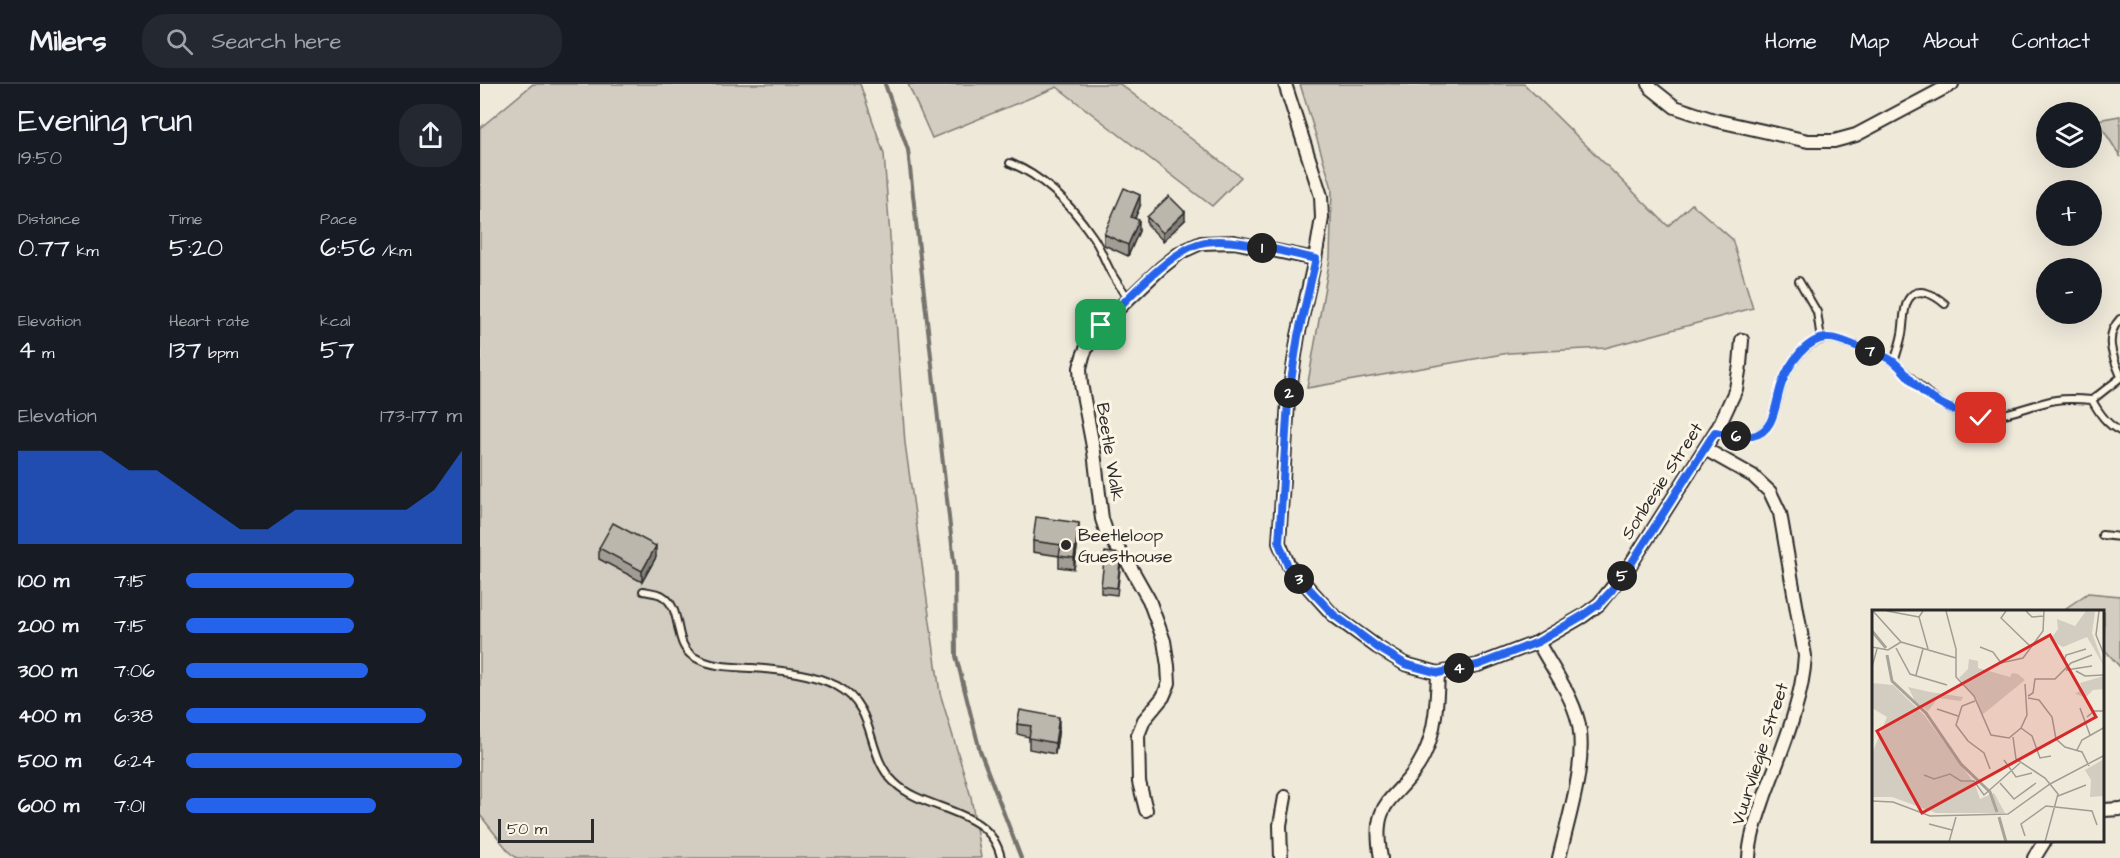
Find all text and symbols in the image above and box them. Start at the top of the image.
search box [142,14,562,68]
text: Milers [30,22,106,61]
icon: search [163,25,196,58]
text: Search here [211,26,341,57]
text: Home [1765,27,1817,56]
text: Map [1850,27,1890,56]
text: About [1923,27,1979,56]
text: Contact [2012,27,2090,56]
text: Evening run [18,98,192,144]
map controls [2036,102,2102,324]
button: layers [2036,102,2102,168]
button: share [399,104,462,167]
text: 19:50 [18,144,62,172]
button: + [2036,180,2102,246]
text: Distance [18,208,80,230]
text: Time [169,208,203,230]
text: Pace [320,208,357,230]
text: 0.77 [18,230,70,266]
text: 5:20 [169,230,223,266]
text: 6:56 [320,230,375,266]
pin: 1 [1247,233,1277,263]
text: 1 [1261,237,1263,259]
text: km [70,240,99,262]
text: /km [375,240,411,262]
button: − [2036,258,2102,324]
pin [1075,299,1126,350]
icon: arrive [1084,308,1117,341]
text: Elevation [18,310,81,332]
text: Heart rate [169,310,249,332]
text: kcal [320,310,351,332]
text: 4 [18,332,36,368]
text: 137 [169,332,202,368]
text: 57 [320,332,354,368]
pin: 7 [1855,336,1885,366]
text: 7 [1865,340,1875,362]
text: m [36,342,55,364]
text: bpm [202,342,238,364]
pin: 2 [1274,378,1304,408]
text: 2 [1284,382,1294,404]
pin [1955,392,2006,443]
street label: Beetle Walk [1090,401,1130,503]
icon: check [1964,401,1997,434]
text: Elevation [18,402,97,430]
text: 173–177 m [380,402,462,430]
street label: Sonbesie Street [1615,417,1710,544]
pin: 6 [1721,421,1751,451]
text: 6 [1731,425,1741,447]
place label: Beetleloop Guesthouse [1078,523,1173,569]
marker: Beetleloop Guesthouse [1059,538,1073,552]
pin: 5 [1607,561,1637,591]
pin: 3 [1284,564,1314,594]
text: 5 [1616,565,1628,587]
text: 100 m [18,567,69,595]
text: 7:15 [114,567,146,595]
text: 3 [1295,568,1303,590]
inset map [1872,610,2105,843]
text: 200 m [18,612,78,640]
text: 7:15 [114,612,146,640]
pin: 4 [1444,653,1474,683]
text: 300 m [18,657,77,685]
text: 7:06 [114,657,155,685]
text: 4 [1454,657,1464,679]
street label: Vuurvliegie Street [1725,679,1796,829]
text: 400 m [18,702,80,730]
text: 6:38 [114,702,153,730]
text: 500 m [18,747,81,775]
text: 6:24 [114,747,155,775]
text: 600 m [18,792,79,820]
text: 7:01 [114,792,145,820]
scale bar [498,816,594,844]
text: 50 m [507,818,547,840]

